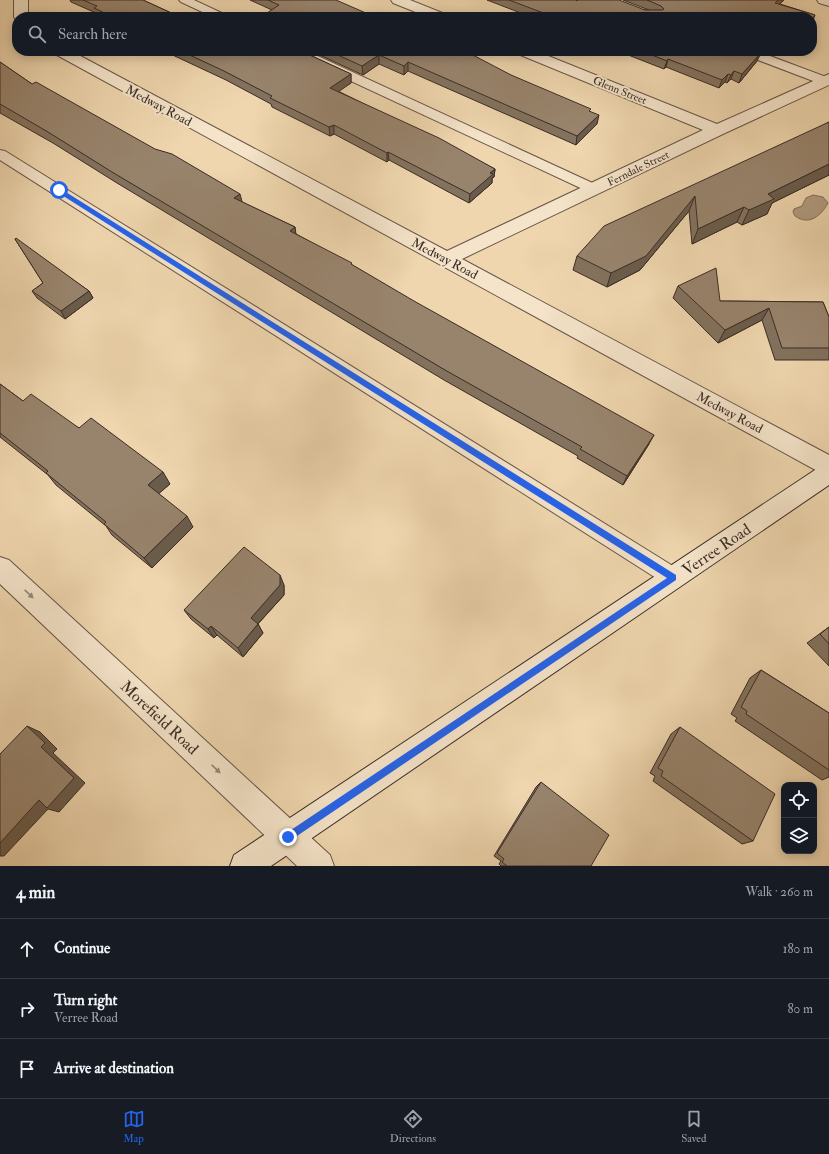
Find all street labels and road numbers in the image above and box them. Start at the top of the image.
street label: Glenn Street [591,74,649,107]
street label: Medway Road [122,82,195,131]
street label: Ferndale Street [605,148,672,189]
street label: Medway Road [408,235,481,284]
street label: Medway Road [693,389,766,438]
street label: Verree Road [678,519,755,580]
street label: Morefield Road [116,676,203,759]

